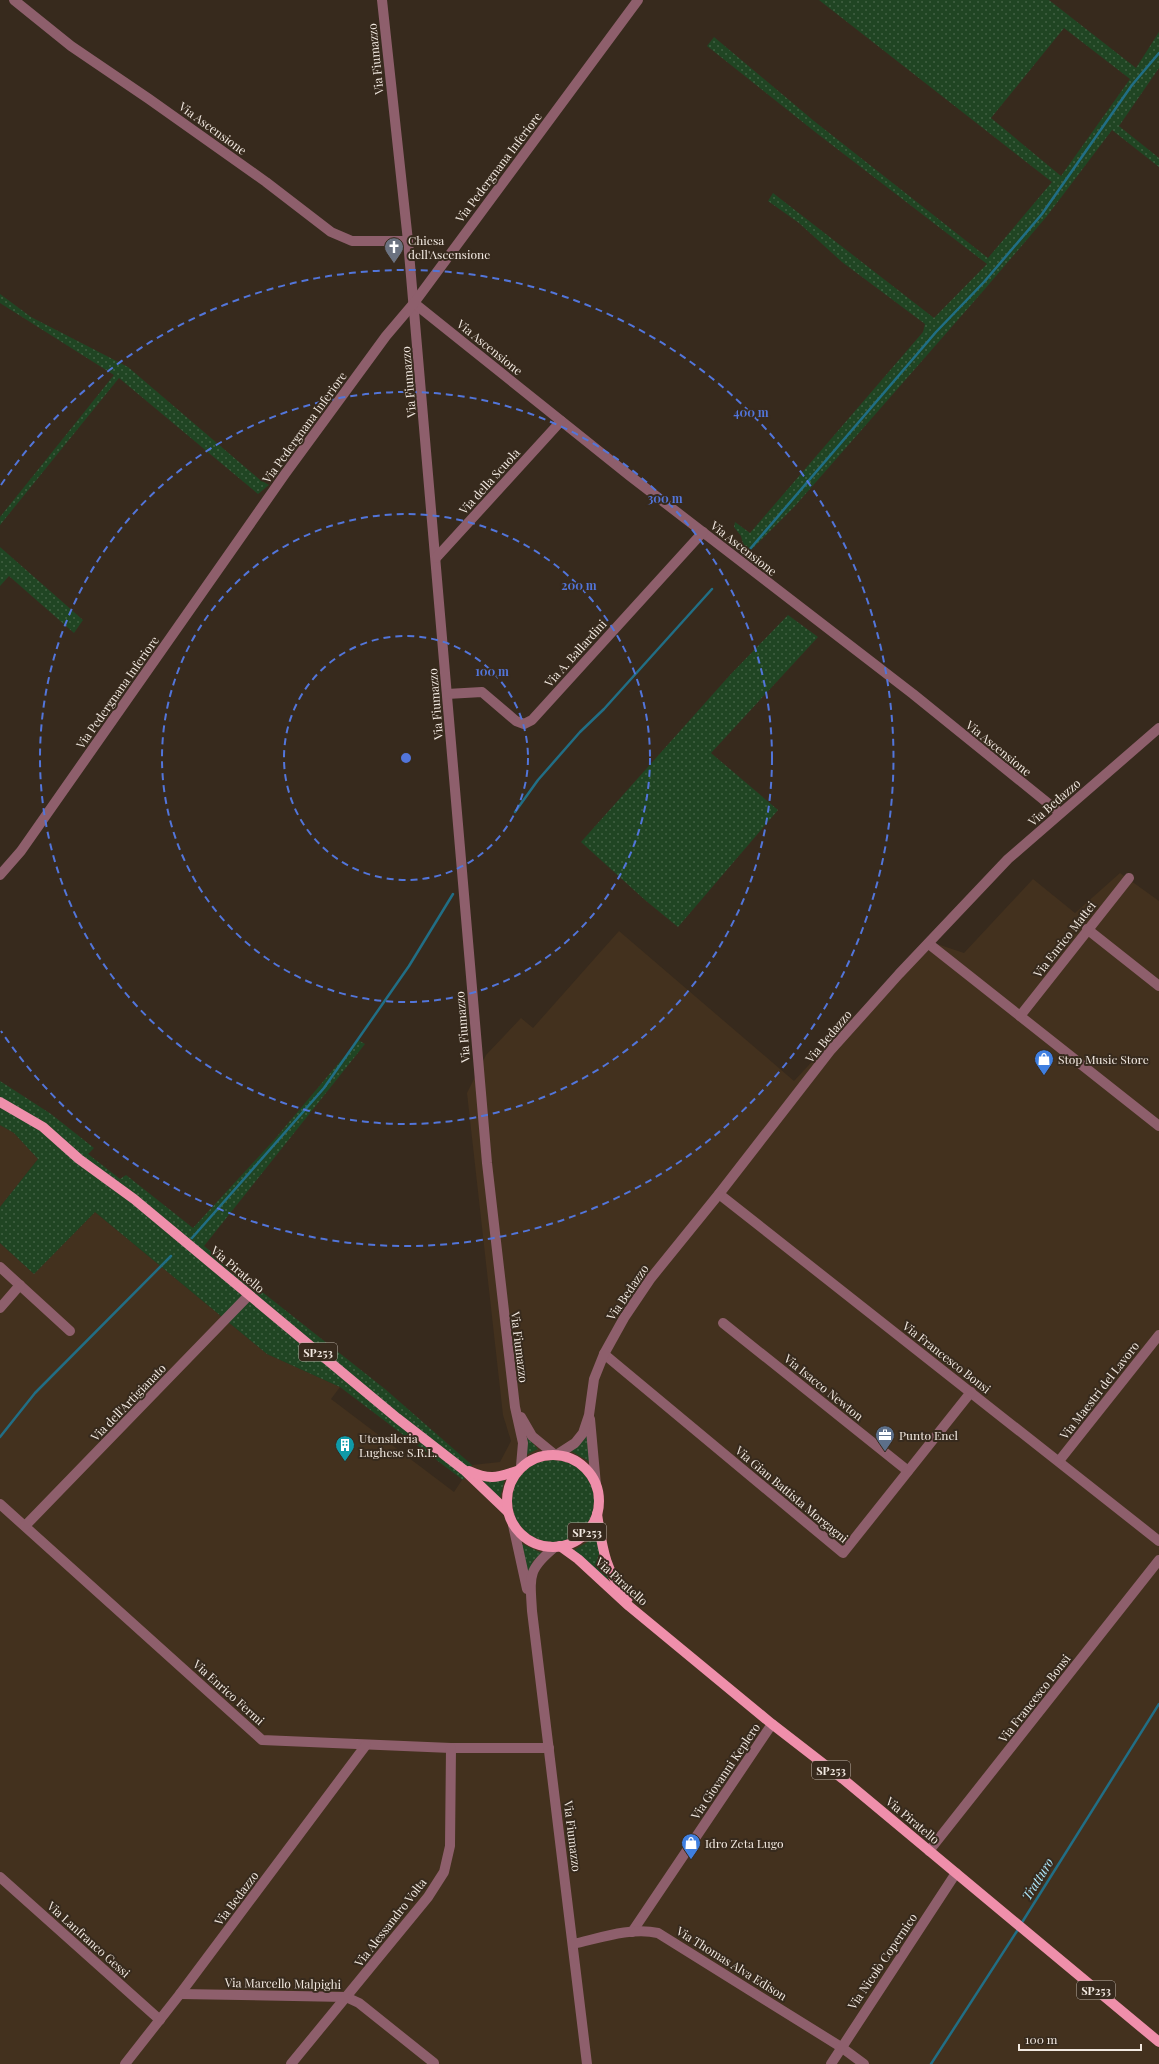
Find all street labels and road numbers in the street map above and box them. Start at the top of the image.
street label: Via Fiumazzo [363,22,387,96]
street label: Via Ascensione [175,97,250,158]
street label: Via Pedergnana Inferiore [451,109,545,226]
street label: Via Ascensione [453,315,526,378]
street label: Via Fiumazzo [397,345,419,419]
street label: Via Pedergnana Inferiore [258,368,350,487]
street label: Via della Scuola [454,445,523,518]
street label: Via Ascensione [707,517,780,579]
street label: Via A. Ballardini [540,616,610,691]
street label: Via Pedergnana Inferiore [71,633,162,752]
street label: Via Fiumazzo [424,667,446,741]
street label: Via Ascensione [962,716,1035,779]
street label: Via Bedazzo [1024,775,1084,830]
street label: Via Enrico Mattei [1029,897,1099,981]
street label: Via Fiumazzo [451,990,473,1064]
street label: Via Bedazzo [801,1006,855,1066]
street label: Via Piratello [207,1241,268,1296]
street label: Via Bedazzo [602,1261,652,1324]
street label: Via Fiumazzo [508,1310,532,1384]
street label: Via Francesco Bonsi [899,1317,995,1397]
street label: Via Maestri del Lavoro [1055,1337,1142,1443]
road number: SP253 [299,1343,337,1361]
street label: Via Isacco Newton [780,1349,867,1424]
street label: Via dell'Artigianato [86,1360,169,1445]
street label: Via Gian Battista Morgagni [732,1441,852,1546]
road number: SP253 [568,1523,606,1541]
street label: Via Piratello [592,1553,652,1609]
street label: Via Francesco Bonsi [994,1650,1074,1746]
street label: Via Enrico Fermi [189,1655,268,1729]
street label: Via Giovanni Keplero [686,1720,763,1823]
road number: SP253 [812,1761,850,1779]
street label: Via Piratello [882,1792,943,1847]
street label: Via Fiumazzo [561,1799,585,1873]
street label: Via Bedazzo [210,1867,262,1929]
street label: Via Alessandro Volta [350,1874,430,1970]
street label: Via Lanfranco Gessi [43,1897,134,1981]
street label: Via Nicolò Copernico [843,1909,920,2013]
street label: Via Thomas Alva Edison [673,1922,790,2004]
street label: Via Marcello Malpighi [224,1974,342,1992]
road number: SP253 [1077,1981,1115,1999]

